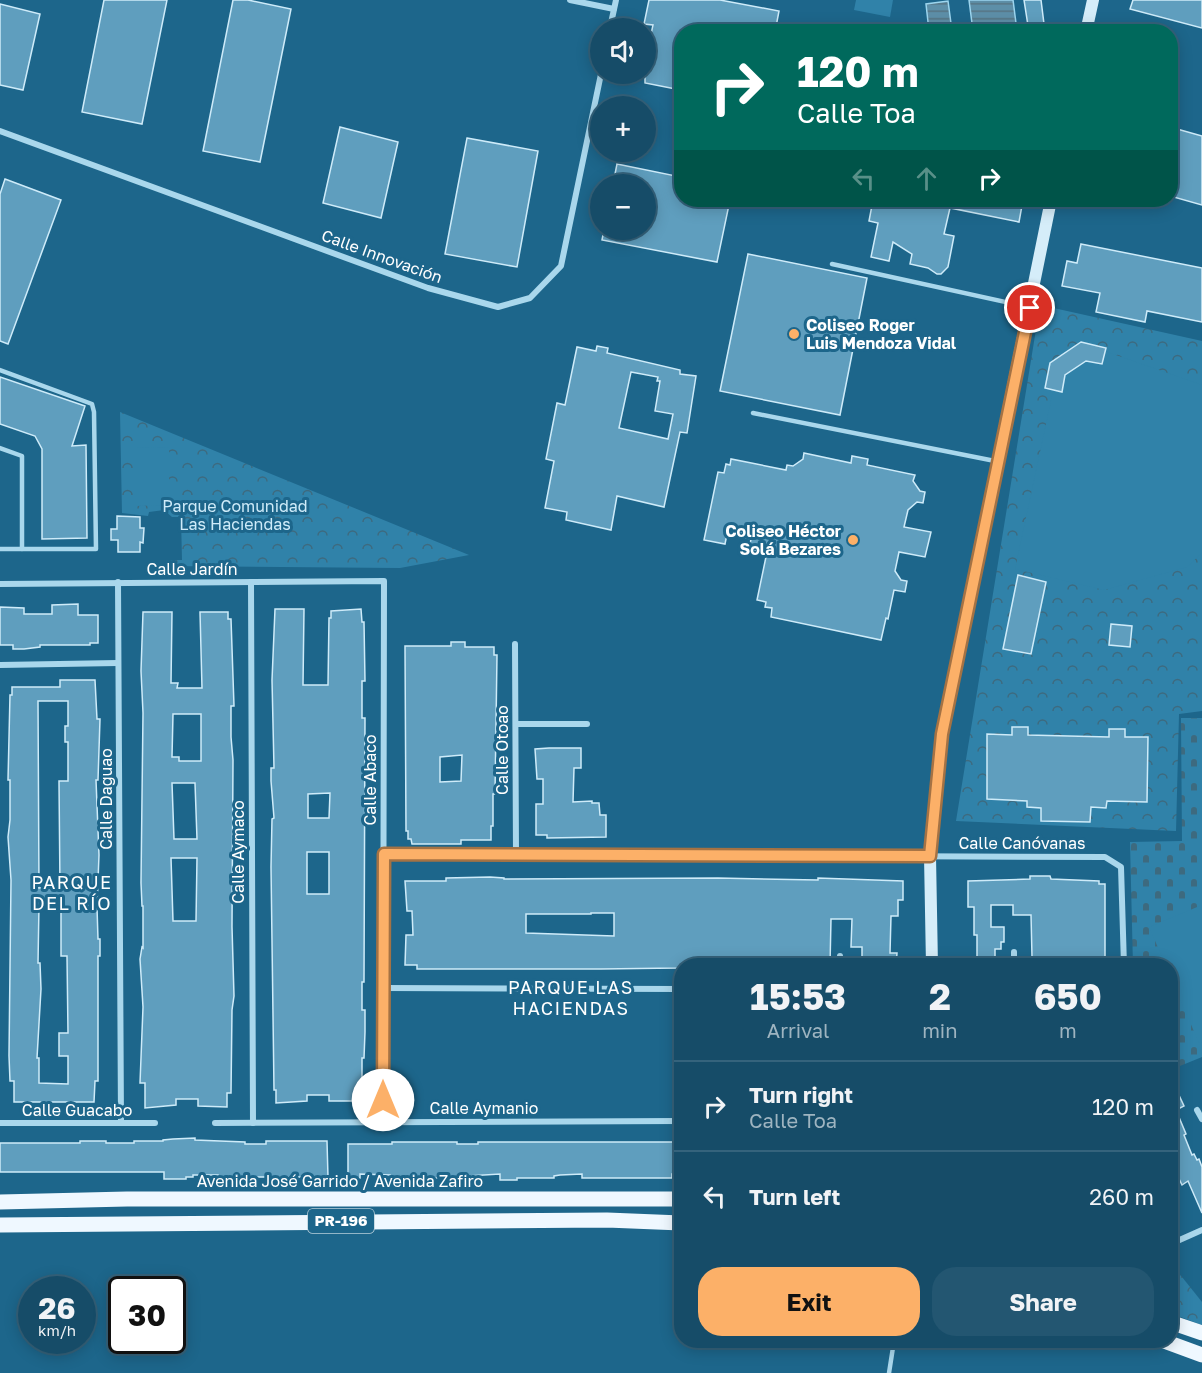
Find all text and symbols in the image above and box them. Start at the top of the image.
map controls [590,18,656,240]
button: sound [590,18,656,84]
text: 120 m [797,46,919,96]
icon: right [698,48,776,126]
button: + [590,96,656,162]
text: Calle Toa [797,97,916,129]
icon: left [847,162,880,195]
icon: ahead [910,162,943,195]
icon: right [973,162,1006,195]
button: − [590,174,656,240]
street label: Calle Innovación [319,225,445,287]
pin [1004,282,1055,333]
icon: arrive [1013,291,1046,324]
place label: Coliseo Roger Luis Mendoza Vidal [806,315,957,353]
marker: Coliseo Roger Luis Mendoza Vidal [787,327,801,341]
park label: Parque Comunidad Las Haciendas [162,496,308,534]
place label: Coliseo Héctor Solá Bezares [725,521,841,559]
marker: Coliseo Héctor Solá Bezares [846,533,860,547]
street label: Calle Jardín [146,559,238,579]
street label: Calle Otoao [492,705,512,795]
street label: Calle Abaco [360,734,380,826]
street label: Calle Daguao [96,748,116,850]
street label: Calle Aymaco [228,800,248,904]
street label: Calle Canóvanas [958,833,1086,853]
district label: PARQUE DEL RÍO [31,871,113,914]
text: 15:53 [750,975,846,1018]
text: 2 [929,975,951,1018]
text: 650 [1034,975,1102,1018]
district label: PARQUE LAS HACIENDAS [508,976,634,1019]
text: Arrival [767,1018,829,1042]
text: min [922,1018,958,1042]
text: m [1059,1018,1077,1042]
position arrow [351,1068,415,1132]
text: Turn right [749,1081,853,1108]
icon: right [698,1090,731,1123]
text: 120 m [1092,1093,1154,1120]
street label: Calle Aymanio [430,1098,538,1118]
street label: Calle Guacabo [22,1100,132,1120]
text: Calle Toa [749,1108,837,1132]
street label: Avenida José Garrido / Avenida Zafiro [197,1171,483,1191]
icon: left [698,1180,731,1213]
text: Turn left [749,1183,840,1210]
text: 260 m [1089,1183,1154,1210]
road number: PR-196 [308,1209,374,1233]
button: Exit [698,1267,920,1336]
button: Share [932,1267,1154,1336]
speed limit sign: 30 [108,1276,186,1354]
text: 26 [38,1290,76,1326]
text: km/h [38,1321,76,1339]

